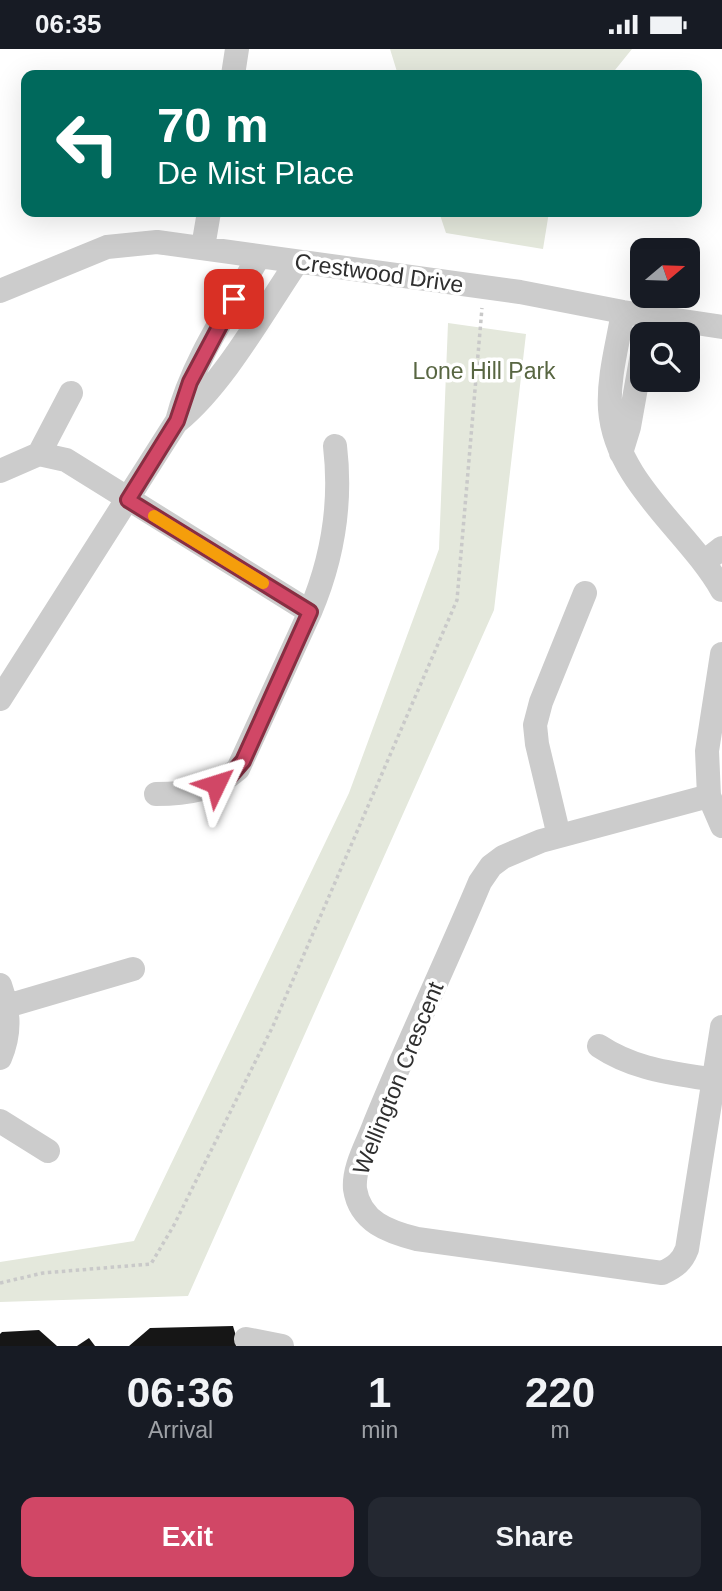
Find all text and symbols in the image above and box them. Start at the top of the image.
text: 06:35 [35,9,102,39]
icon: left [42,98,133,189]
text: 70 m [157,98,269,152]
text: De Mist Place [157,155,354,191]
north arrow [630,238,700,308]
map controls [630,238,700,392]
street label: Crestwood Drive [293,248,465,298]
pin [204,269,264,329]
icon: arrive [215,280,253,318]
button: search [630,322,700,392]
park label: Lone Hill Park [412,358,556,384]
position arrow [179,747,253,821]
street label: Wellington Crescent [347,977,449,1178]
text: 06:36 [127,1369,234,1416]
text: 1 [368,1369,391,1416]
text: 220 [525,1369,595,1416]
text: Arrival [148,1417,213,1443]
text: min [361,1417,398,1443]
text: m [551,1417,570,1443]
button: Exit [21,1497,354,1577]
button: Share [368,1497,701,1577]

